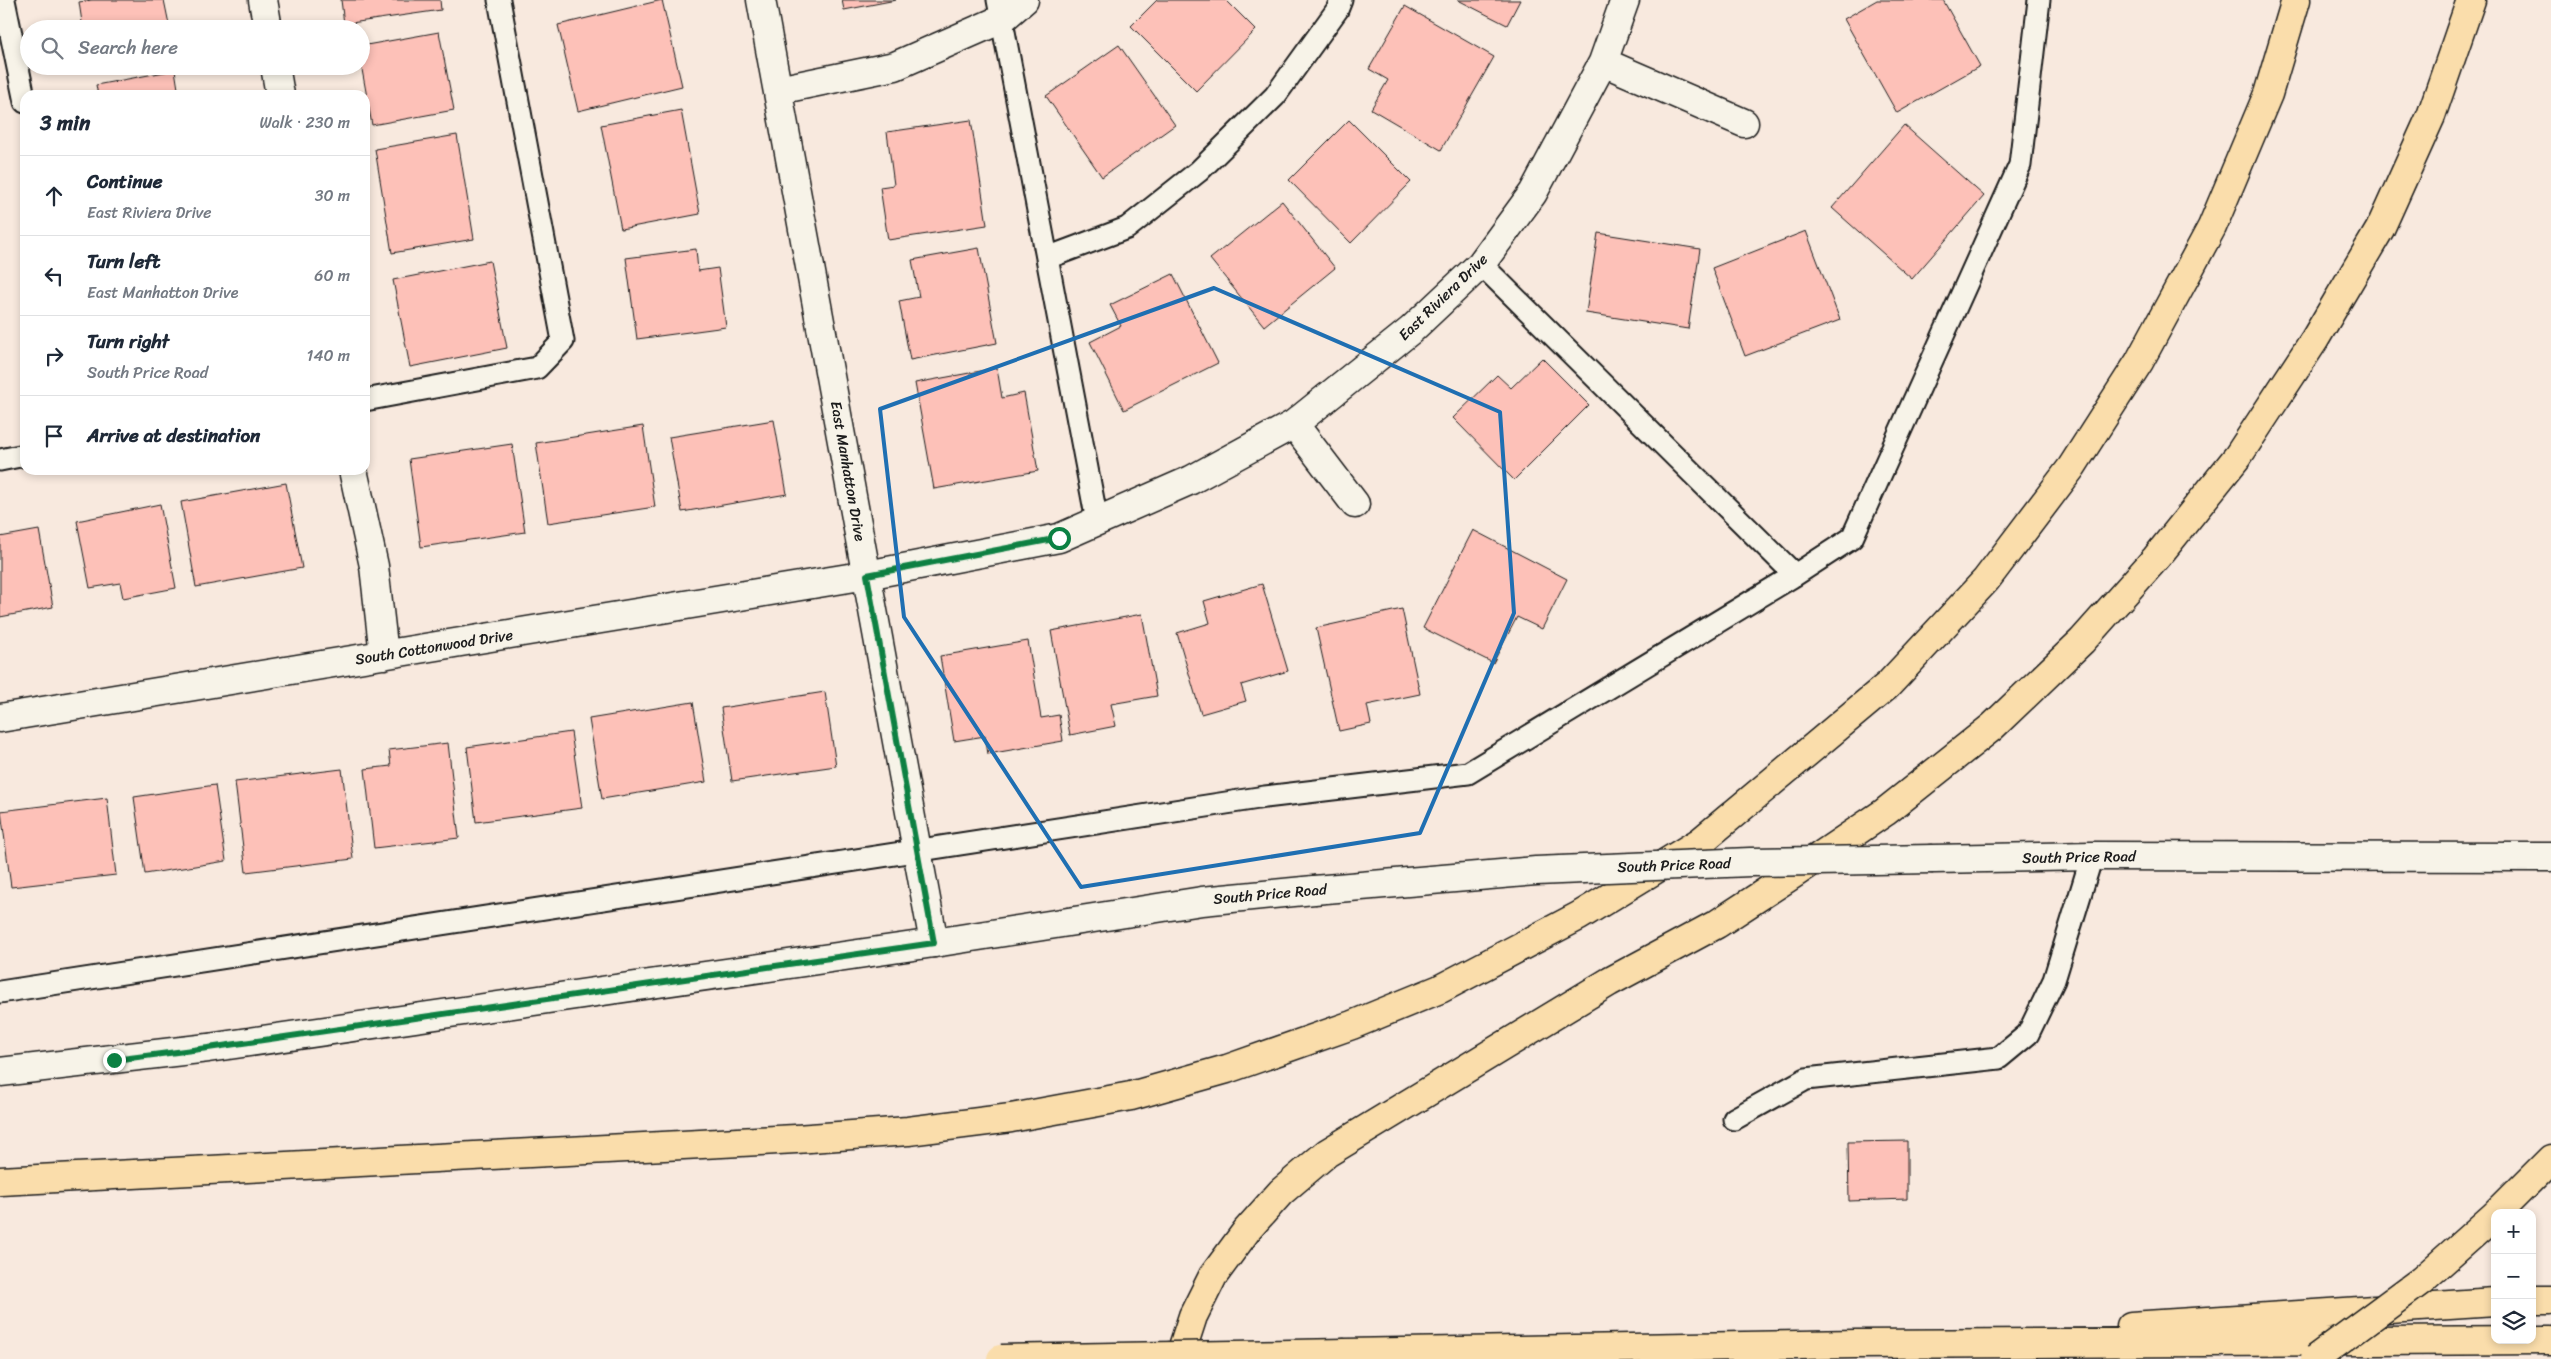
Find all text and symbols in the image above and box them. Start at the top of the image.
search box [20,20,370,75]
text: Search here [78,31,178,64]
icon: search [38,34,66,62]
text: 3 min [40,104,90,142]
text: Walk · 230 m [259,108,350,137]
text: Continue [87,165,163,198]
text: 30 m [315,181,350,210]
icon: ahead [40,182,68,210]
text: East Riviera Drive [87,198,212,227]
text: Turn left [87,245,160,278]
street label: East Riviera Drive [1392,247,1494,347]
text: 60 m [314,261,350,290]
icon: left [40,262,68,290]
text: East Manhatton Drive [87,278,238,307]
text: Turn right [87,325,169,358]
text: 140 m [307,341,350,370]
icon: right [40,342,68,370]
text: South Price Road [87,358,208,387]
street label: East Manhatton Drive [823,399,873,543]
text: Arrive at destination [87,419,260,452]
icon: arrive [40,422,68,450]
route start [1048,527,1071,550]
street label: South Cottonwood Drive [353,622,515,672]
street label: South Price Road [2022,843,2137,871]
street label: South Price Road [1617,850,1732,880]
street label: South Price Road [1212,876,1329,912]
route end [103,1049,126,1072]
map controls [2491,1209,2536,1344]
button: + [2491,1209,2536,1254]
button: − [2491,1254,2536,1299]
button: layers [2491,1299,2536,1344]

